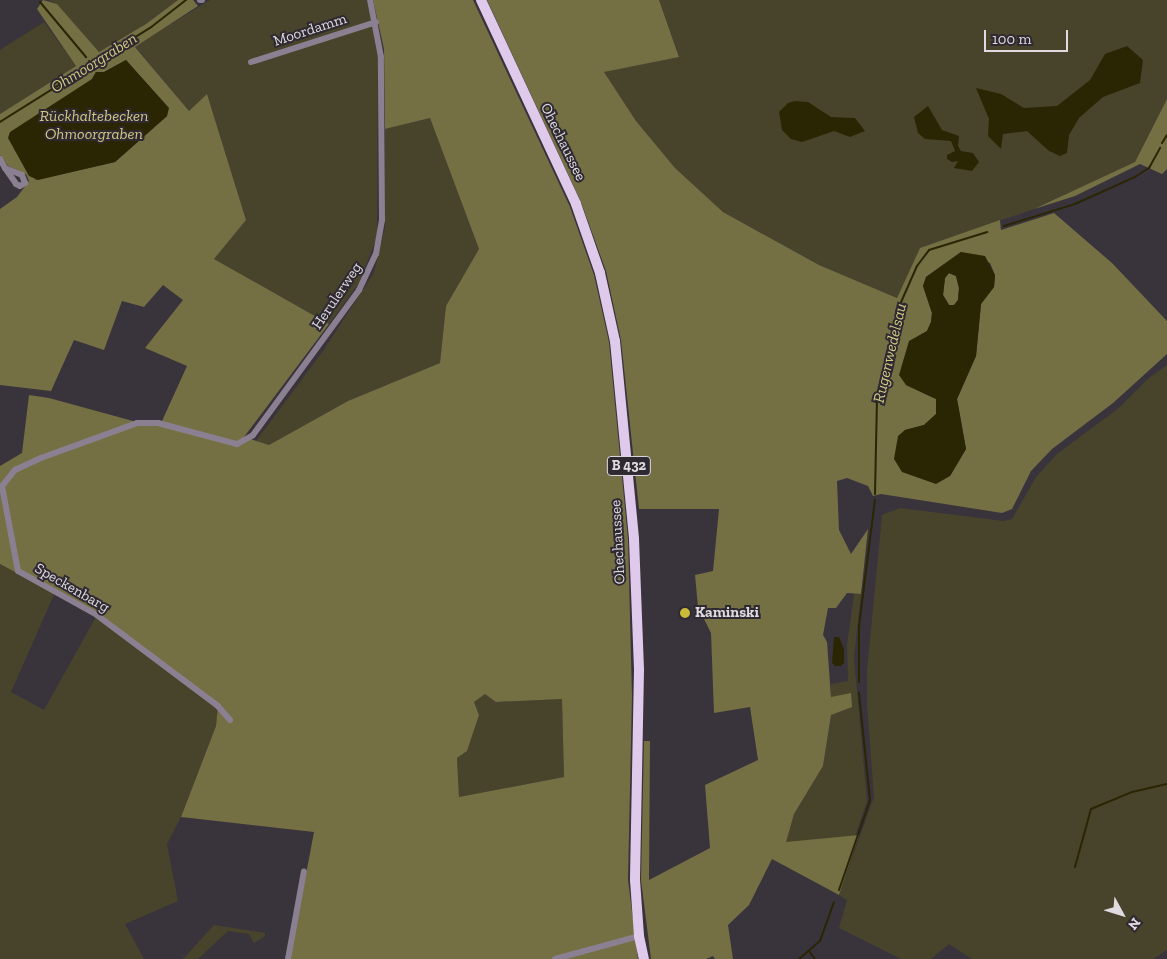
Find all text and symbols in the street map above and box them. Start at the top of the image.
street label: Moordamm [271,10,349,50]
scale bar [987,20,1071,52]
water label: Ohmoorgraben [47,29,141,97]
text: 100 m [992,30,1031,48]
street label: Ohechaussee [536,100,590,184]
water label: Rückhaltebecken Ohmoorgraben [40,106,148,144]
street label: Herulerweg [308,259,366,333]
water label: Rugenwedelsau [869,301,911,405]
road number: B 432 [606,454,652,478]
street label: Ohechaussee [607,499,629,585]
street label: Speckenbarg [31,559,113,617]
place label: Kaminski [695,604,759,622]
marker: Kaminski [679,607,691,619]
north arrow [1097,889,1147,939]
text: N [1124,914,1144,933]

